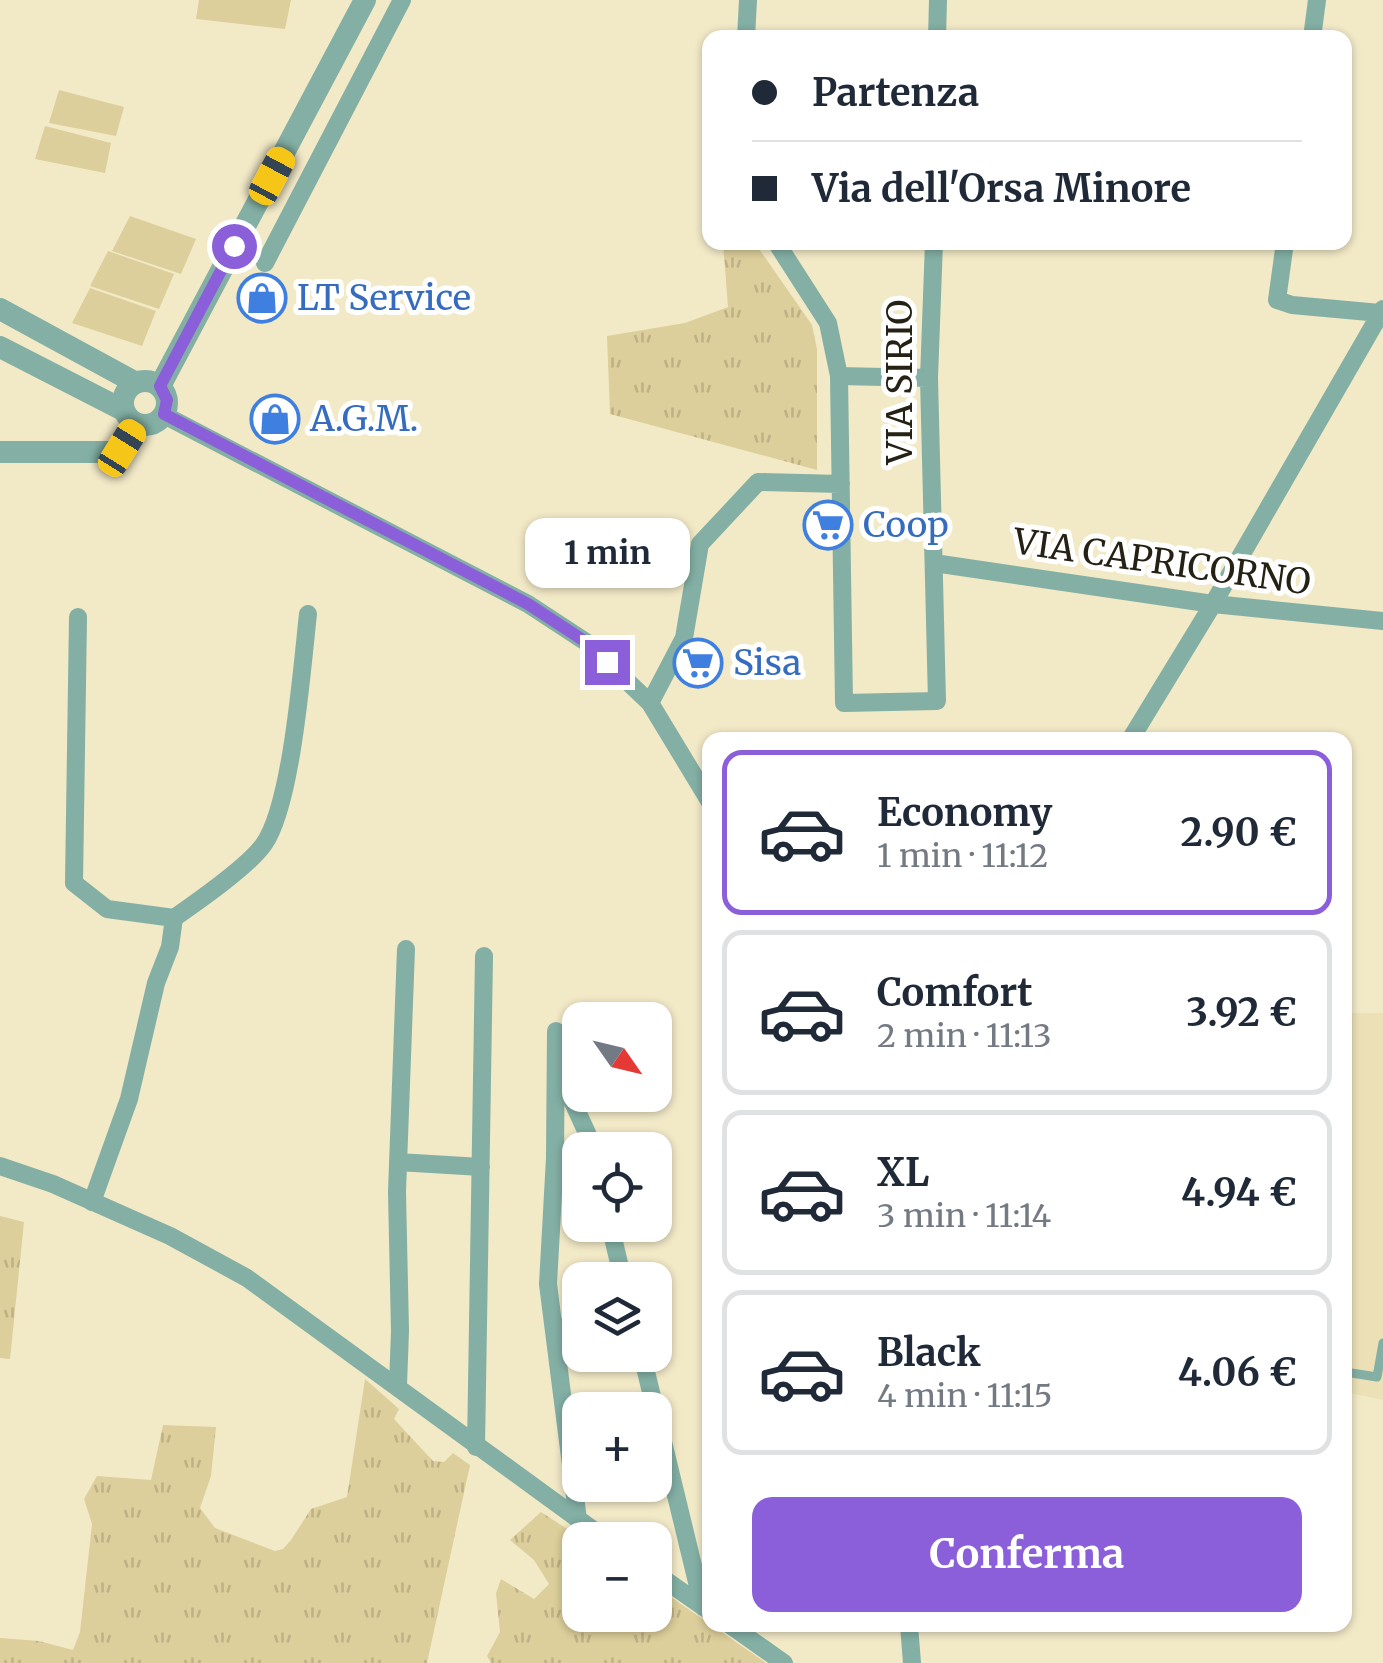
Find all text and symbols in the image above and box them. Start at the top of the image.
text: Partenza [812,69,979,116]
car [245,142,299,210]
text: Via dell'Orsa Minore [812,165,1191,212]
route start [212,224,257,269]
shop icon: LT Service [236,272,288,324]
place label: LT Service [297,276,471,320]
street label: VIA SIRIO [878,300,922,466]
shop icon: A.G.M. [249,393,301,445]
place label: A.G.M. [309,397,418,441]
car [93,415,151,481]
supermarket icon: Coop [802,499,854,551]
place label: Coop [863,503,949,547]
callout: 1 min [524,517,690,587]
street label: VIA CAPRICORNO [1010,519,1313,605]
text: 1 min [564,533,651,573]
supermarket icon: Sisa [672,637,724,689]
route end [585,640,630,685]
place label: Sisa [733,641,801,685]
icon: car [757,788,847,878]
text: Economy [877,789,1052,836]
text: 2.90 € [1181,809,1297,856]
text: 1 min · 11:12 [877,836,1048,876]
icon: car [757,968,847,1058]
text: Comfort [877,969,1033,1016]
text: 3.92 € [1186,989,1297,1036]
north arrow [562,1002,672,1112]
map controls [562,1002,672,1632]
text: 2 min · 11:13 [877,1016,1052,1056]
button: locate [562,1132,672,1242]
icon: car [757,1148,847,1238]
text: XL [877,1149,929,1196]
text: 4.94 € [1181,1169,1297,1216]
text: 3 min · 11:14 [877,1196,1051,1236]
button: layers [562,1262,672,1372]
icon: car [757,1328,847,1418]
text: Black [877,1329,981,1376]
text: 4.06 € [1178,1349,1297,1396]
text: 4 min · 11:15 [877,1376,1052,1416]
button: + [562,1392,672,1502]
button: Conferma [752,1497,1302,1612]
button: − [562,1522,672,1632]

